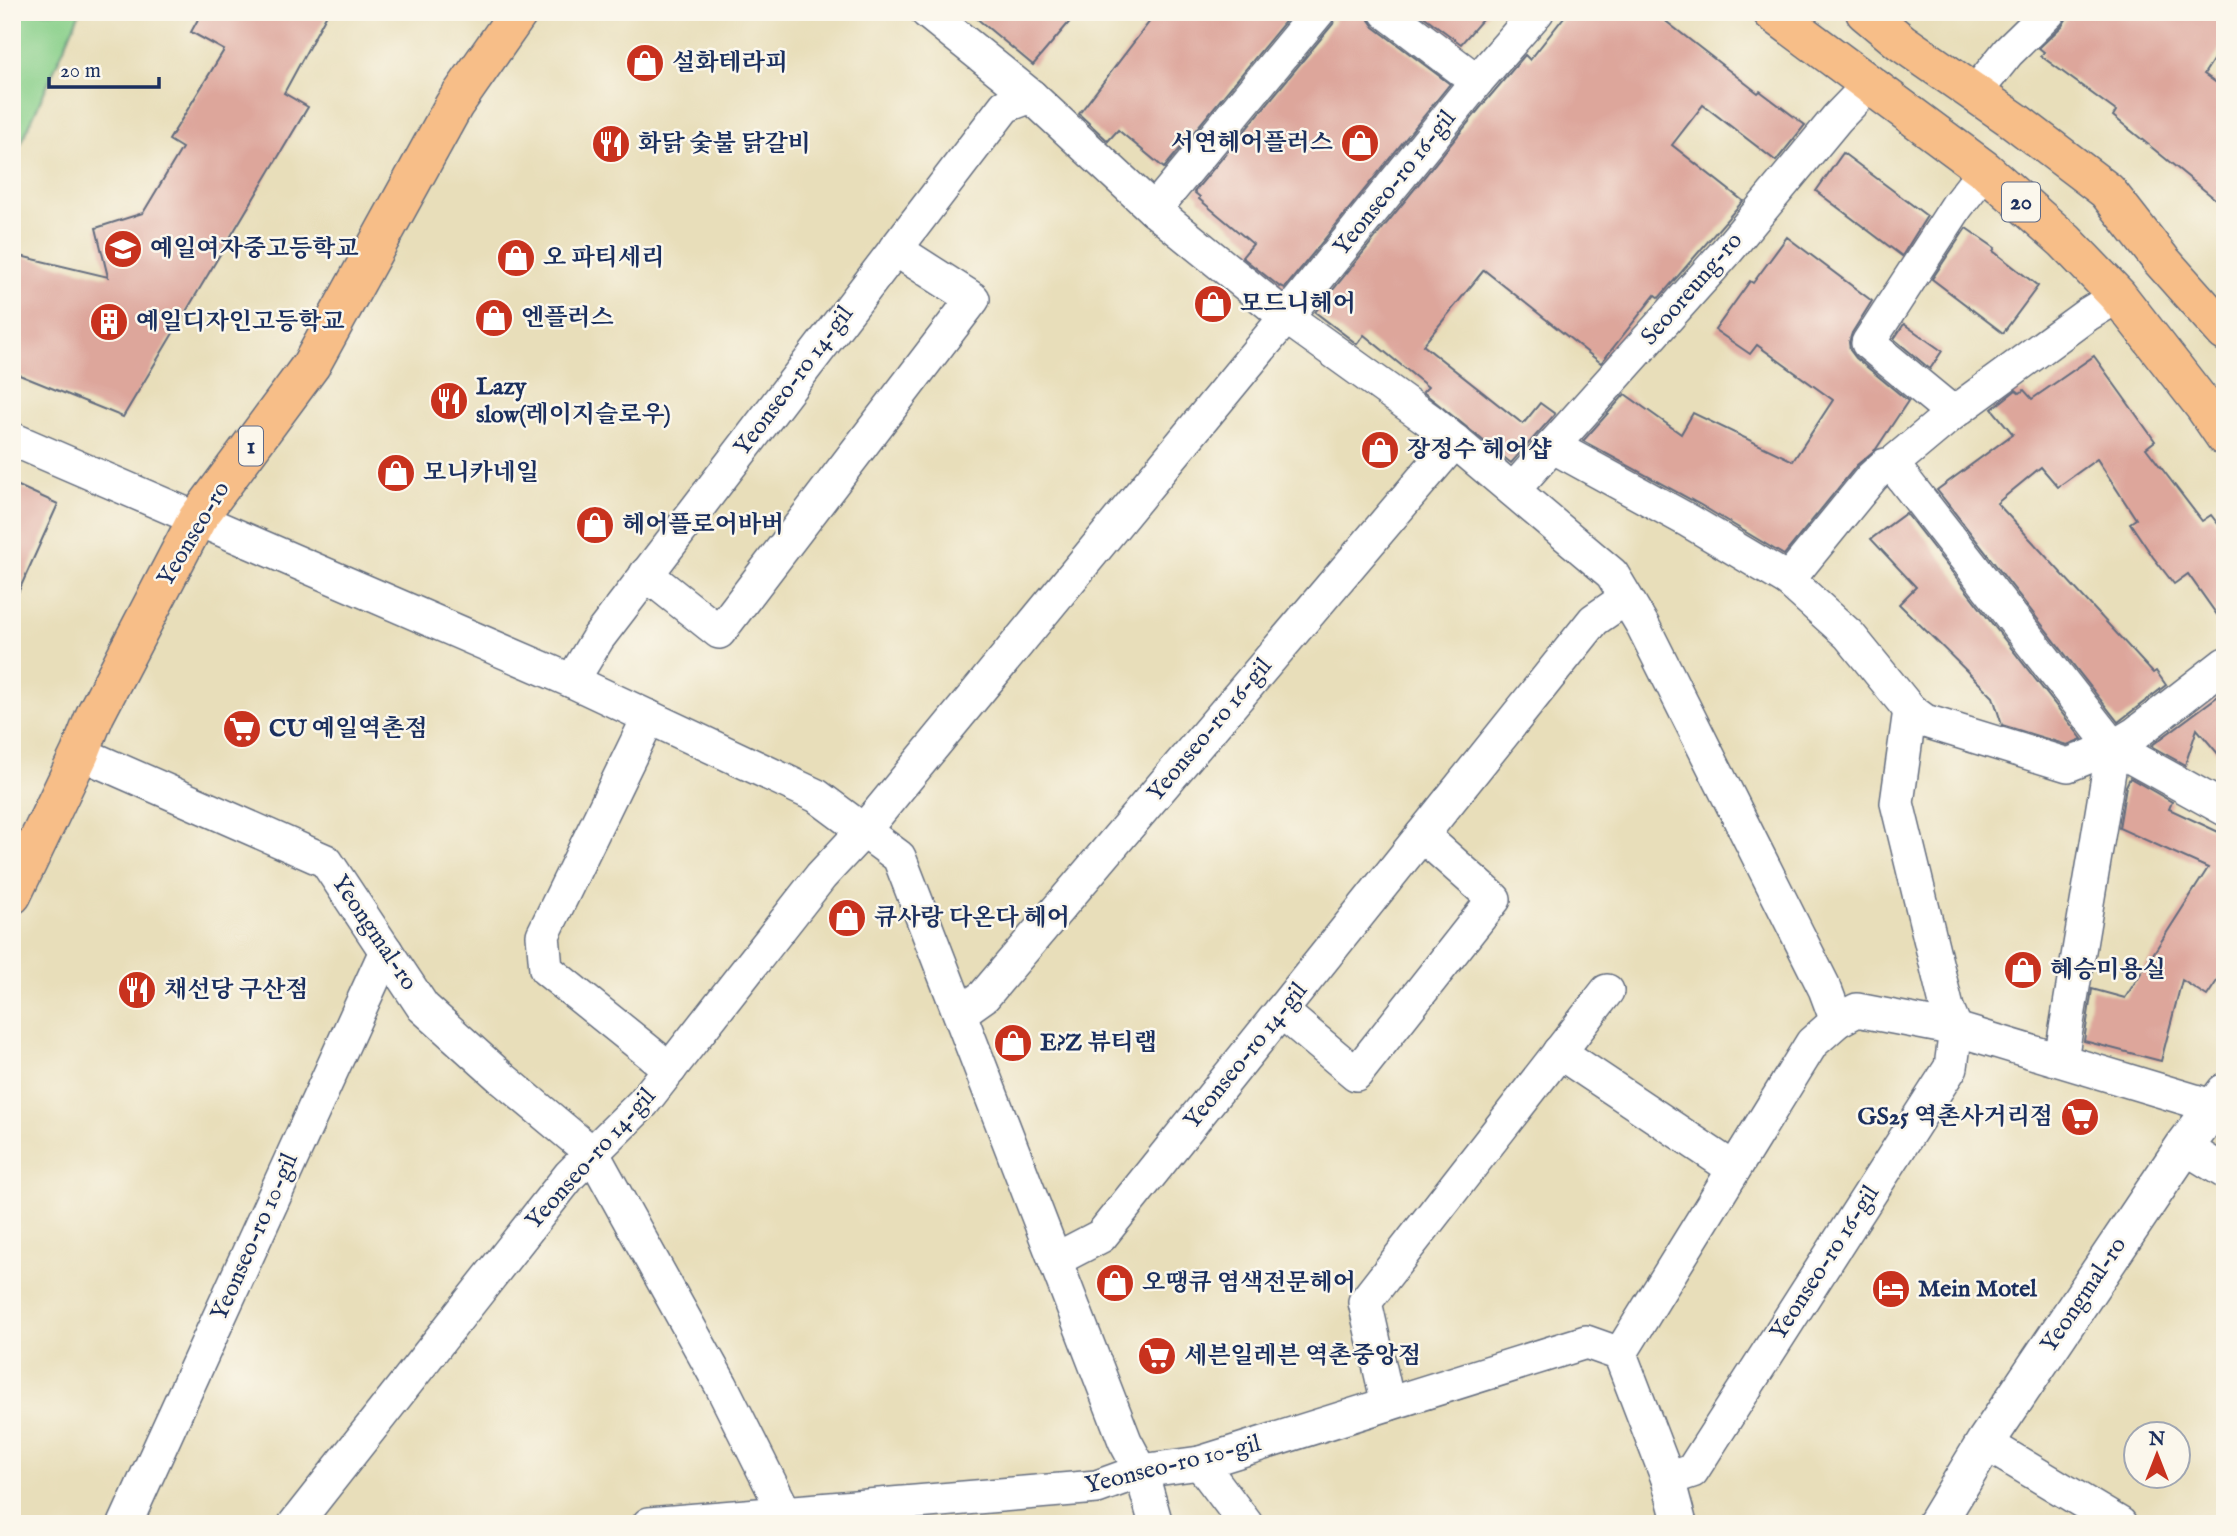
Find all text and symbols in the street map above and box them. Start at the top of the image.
shop icon: 설화테라피 [624,42,666,84]
scale bar [49,46,159,90]
place label: 설화테라피 [672,48,788,79]
text: 20 m [60,58,101,85]
street label: Yeonseo-ro 16-gil [1327,104,1463,262]
shop icon: 서연헤어플러스 [1339,122,1381,164]
restaurant icon: 화닭 숯불 닭갈비 [590,123,632,165]
place label: 서연헤어플러스 [1171,128,1333,159]
place label: 화닭 숯불 닭갈비 [638,129,811,160]
road number: 20 [2002,182,2040,222]
street label: Seooreung-ro [1634,226,1750,352]
school or university icon: 예일여자중고등학교 [102,228,144,270]
place label: 예일여자중고등학교 [150,234,359,265]
shop icon: 오 파티세리 [495,237,537,279]
place label: 오 파티세리 [543,243,664,274]
shop icon: 모드니헤어 [1192,283,1234,325]
place label: 모드니헤어 [1240,289,1356,320]
shop icon: 엔플러스 [473,297,515,339]
street label: Yeonseo-ro 14-gil [727,299,861,462]
building icon: 예일디자인고등학교 [88,301,130,343]
place label: 엔플러스 [521,303,614,334]
place label: 예일디자인고등학교 [136,307,345,338]
place label: Lazy slow(레이지슬로우) [476,372,671,431]
restaurant icon: Lazy slow(레이지슬로우) [428,380,470,422]
road number: 1 [239,426,263,466]
shop icon: 장정수 헤어샵 [1359,429,1401,471]
place label: 장정수 헤어샵 [1407,435,1552,466]
shop icon: 모니카네일 [375,452,417,494]
place label: 모니카네일 [423,458,539,489]
street label: Yeonseo-ro [151,476,237,592]
shop icon: 헤어플로어바버 [574,504,616,546]
place label: 헤어플로어바버 [622,510,784,541]
street label: Yeonseo-ro 16-gil [1141,651,1279,808]
supermarket icon: CU 예일역촌점 [221,708,263,750]
place label: CU 예일역촌점 [269,714,428,745]
street label: Yeongmal-ro [324,869,424,997]
shop icon: 큐사랑 다온다 헤어 [826,897,868,939]
place label: 큐사랑 다온다 헤어 [874,903,1070,934]
shop icon: 혜승미용실 [2002,949,2044,991]
place label: 혜승미용실 [2050,955,2166,986]
restaurant icon: 채선당 구산점 [116,969,158,1011]
place label: 채선당 구산점 [164,975,308,1006]
street label: Yeonseo-ro 14-gil [1177,976,1315,1136]
shop icon: E?Z 뷰티랩 [992,1022,1034,1064]
place label: E?Z 뷰티랩 [1040,1028,1157,1059]
street label: Yeonseo-ro 14-gil [519,1081,663,1236]
supermarket icon: GS25 역촌사거리점 [2059,1096,2101,1138]
place label: GS25 역촌사거리점 [1857,1102,2053,1133]
street label: Yeonseo-ro 10-gil [204,1148,306,1325]
street label: Yeonseo-ro 16-gil [1763,1179,1887,1346]
street label: Yeongmal-ro [2034,1231,2134,1359]
shop icon: 오땡큐 염색전문헤어 [1094,1262,1136,1304]
place label: 오땡큐 염색전문헤어 [1142,1268,1356,1299]
hotel icon: Mein Motel [1870,1268,1912,1310]
place label: Mein Motel [1918,1274,2037,1305]
supermarket icon: 세븐일레븐 역촌중앙점 [1136,1335,1178,1377]
place label: 세븐일레븐 역촌중앙점 [1184,1341,1421,1372]
north arrow [2122,1420,2192,1490]
street label: Yeonseo-ro 10-gil [1082,1428,1264,1502]
text: N [2148,1428,2166,1452]

